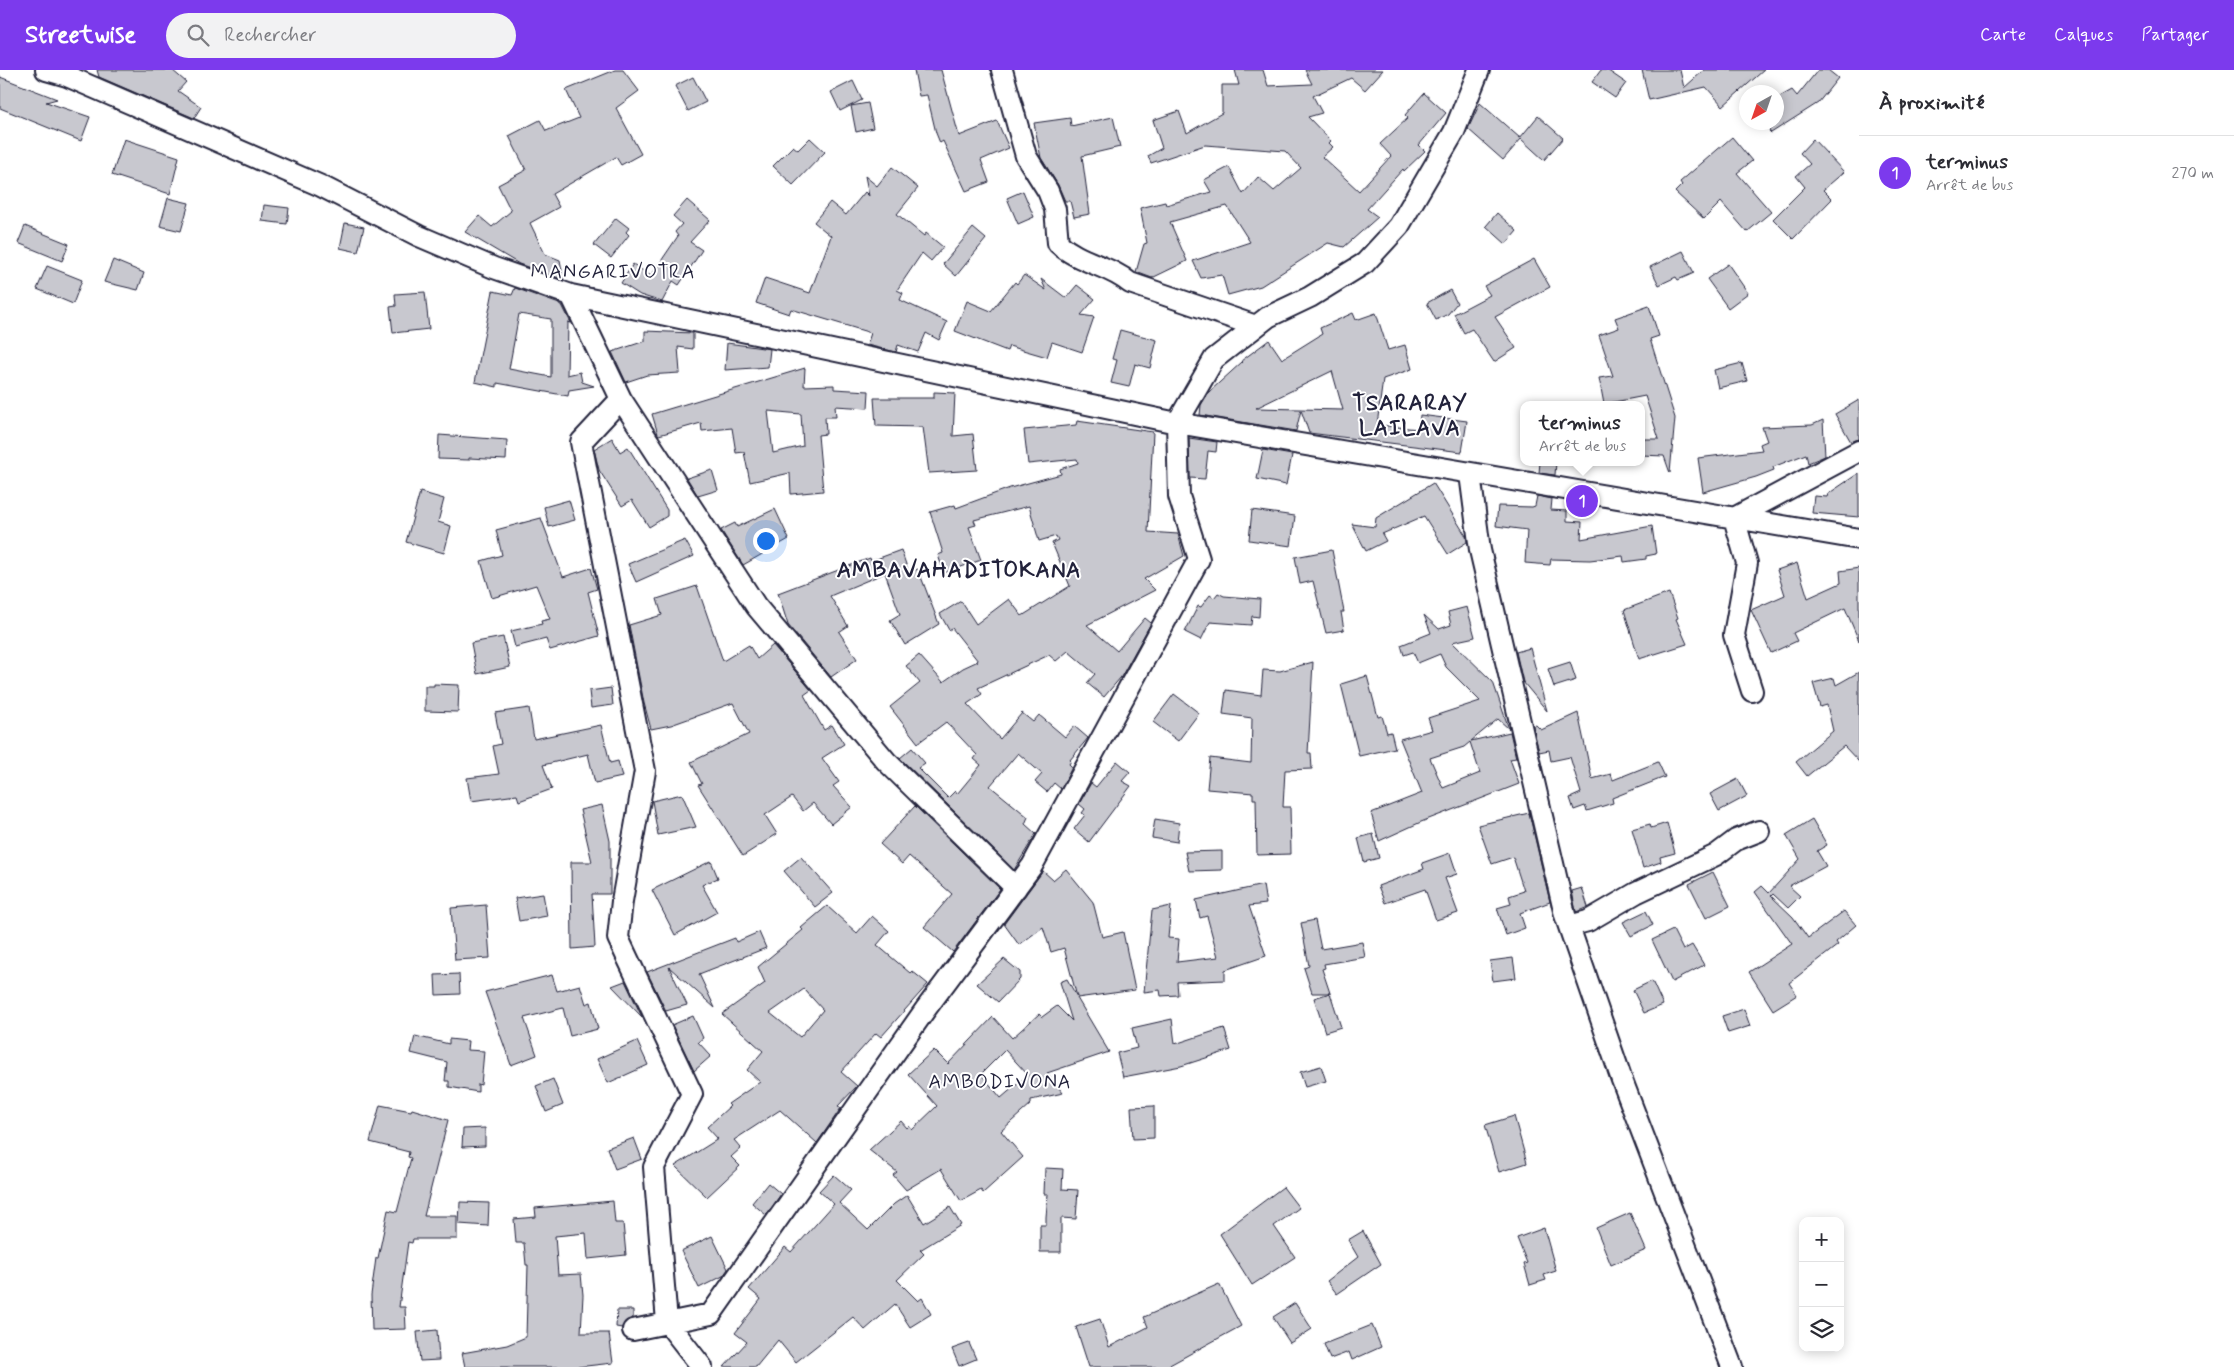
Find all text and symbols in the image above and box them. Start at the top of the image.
search box [166,13,516,58]
text: Streetwise [25,20,136,51]
icon: search [184,21,212,49]
text: Rechercher [224,23,317,48]
text: Carte [1980,23,2026,47]
text: Calques [2054,23,2113,47]
text: Partager [2141,23,2209,47]
north arrow [1739,85,1784,130]
text: À proximité [1879,89,1985,117]
text: terminus [1926,150,2008,175]
text: 1 [1891,163,1899,184]
text: 270 m [2171,163,2214,184]
text: Arrêt de bus [1926,175,2013,196]
district label: MANGARIVOTRA [530,259,696,286]
district label: TSARARAY LAILAVA [1352,390,1468,443]
popup [1520,401,1645,466]
text: terminus [1539,411,1621,436]
text: Arrêt de bus [1539,436,1626,457]
pin: 1 [1566,482,1598,520]
your location [753,528,779,554]
district label: AMBAVAHADITOKANA [837,557,1081,585]
district label: AMBODIVONA [928,1069,1072,1096]
map controls [1799,1217,1844,1352]
button: + [1799,1217,1844,1262]
button: − [1799,1262,1844,1307]
button: layers [1799,1307,1844,1352]

